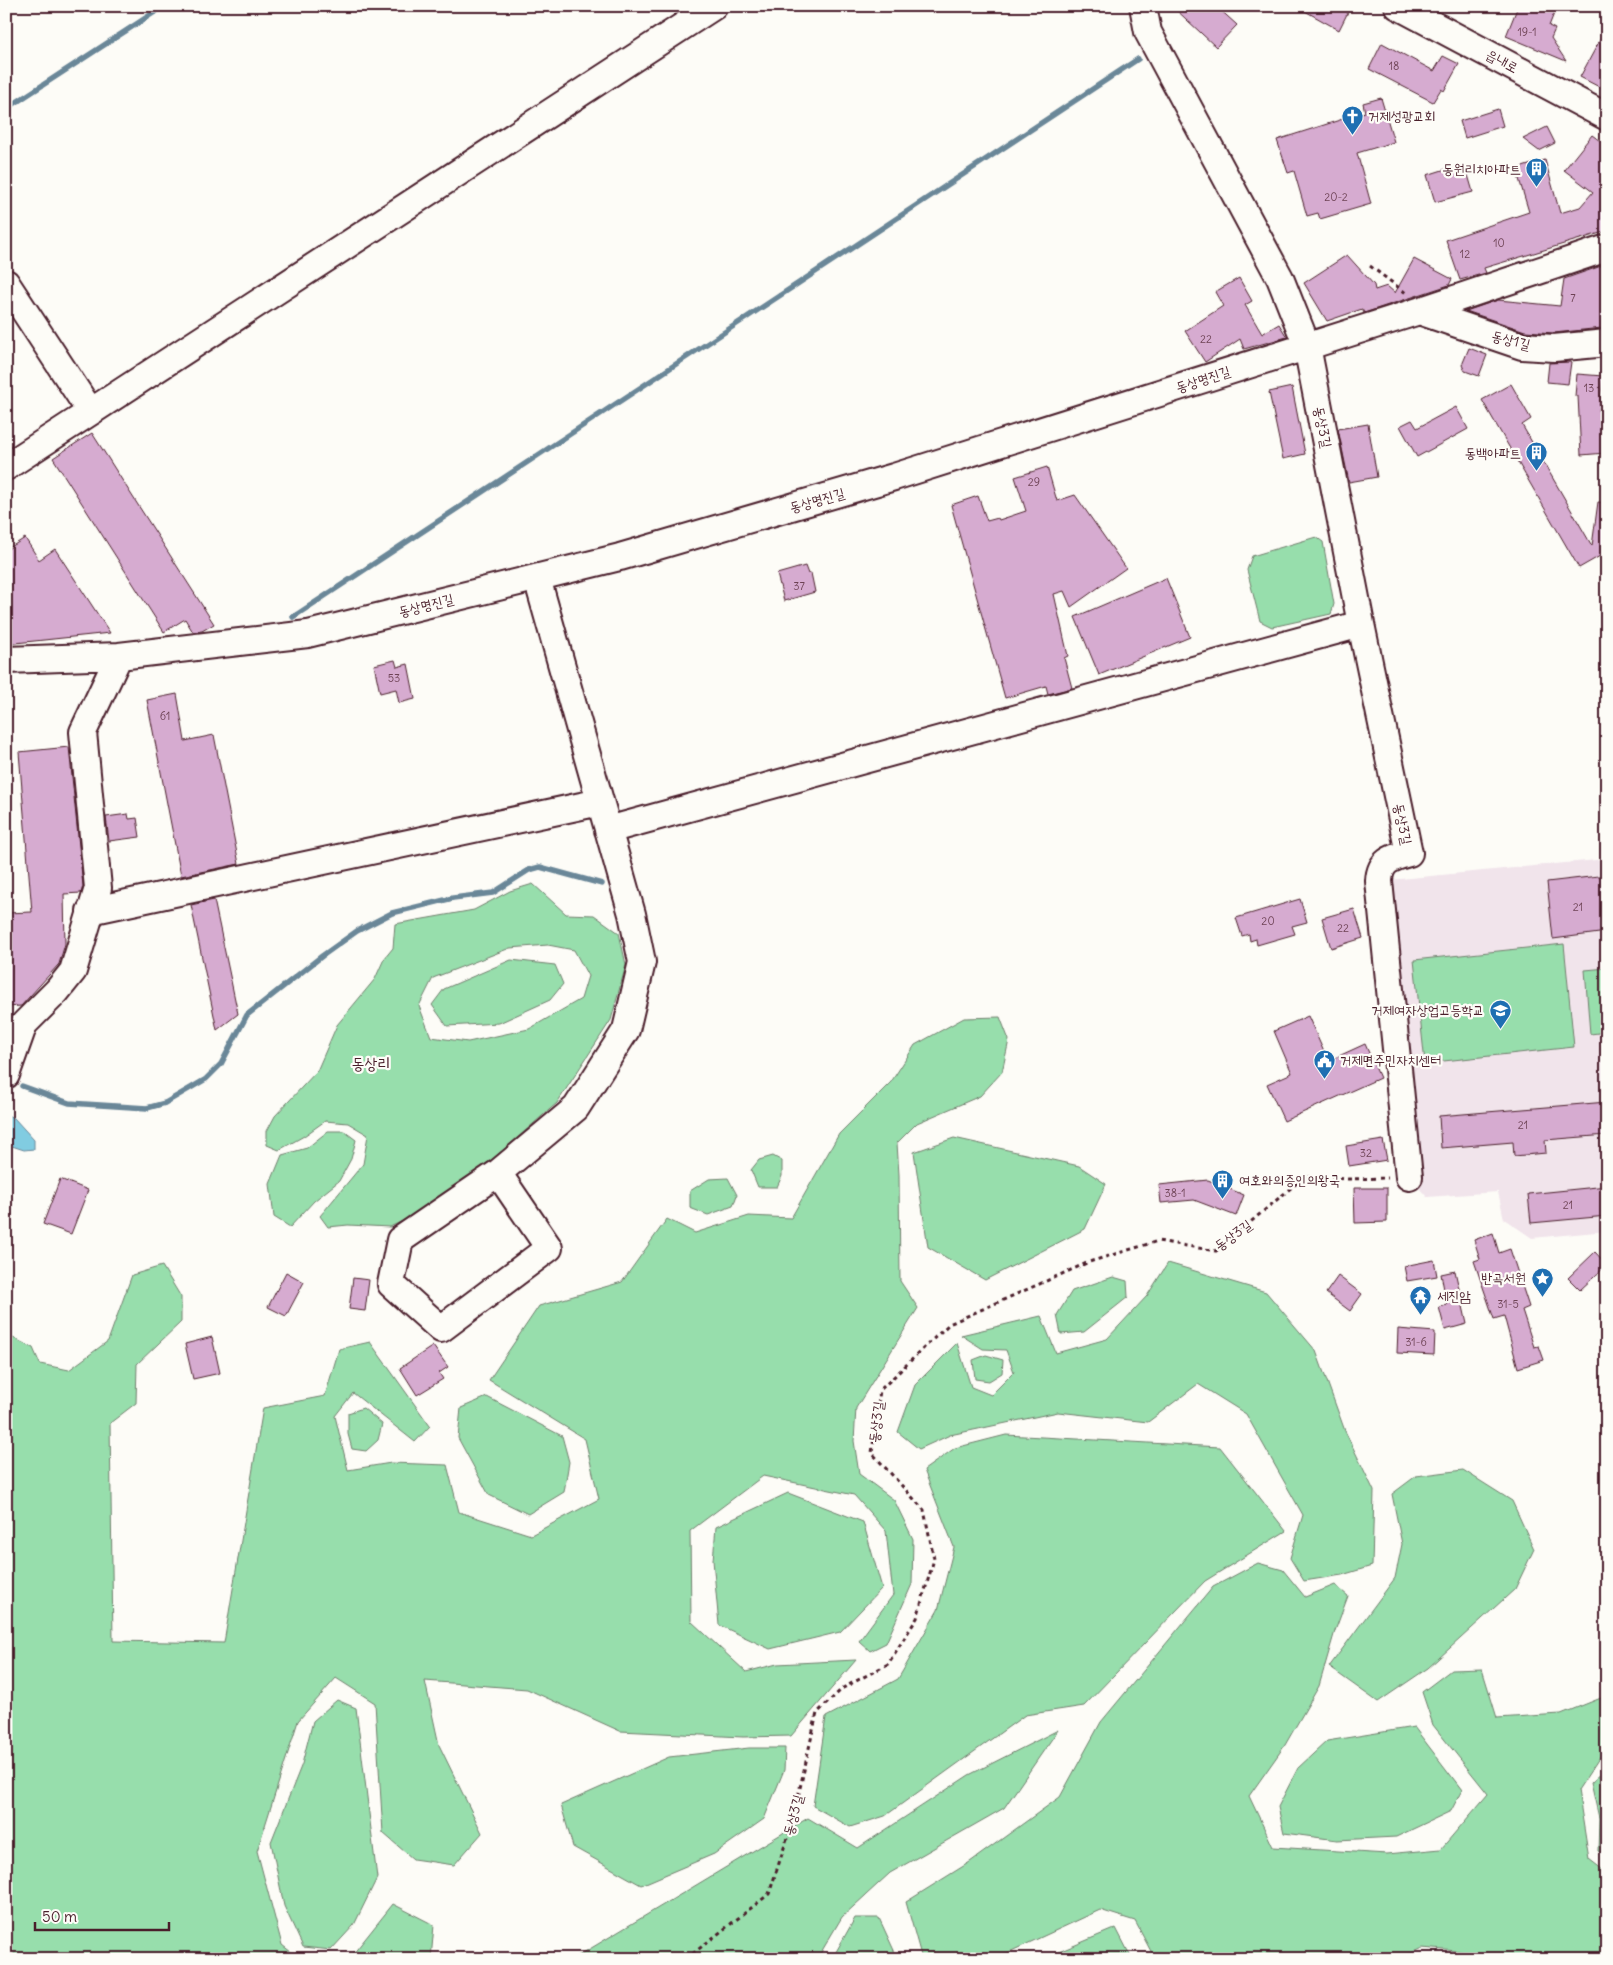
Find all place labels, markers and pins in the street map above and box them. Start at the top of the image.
church icon: 거제성광교회 [1340,104,1364,135]
place label: 거제성광교회 [1368,107,1436,125]
building icon: 동원리치아파트 [1525,157,1549,188]
place label: 동원리치아파트 [1442,160,1521,178]
building icon: 동백아파트 [1525,441,1549,472]
place label: 동백아파트 [1465,444,1521,462]
school or university icon: 거제여자상업고등학교 [1488,998,1512,1029]
place label: 거제여자상업고등학교 [1371,1001,1484,1019]
public building icon: 거제면주민자치센터 [1312,1048,1336,1079]
place label: 거제면주민자치센터 [1340,1051,1441,1069]
building icon: 여호와의증인의왕국 [1211,1168,1235,1199]
place label: 여호와의증인의왕국 [1239,1171,1340,1189]
place icon: 반곡서원 [1530,1266,1554,1297]
place label: 반곡서원 [1481,1269,1526,1287]
temple icon: 세진암 [1409,1284,1433,1315]
place label: 세진암 [1437,1287,1471,1305]

